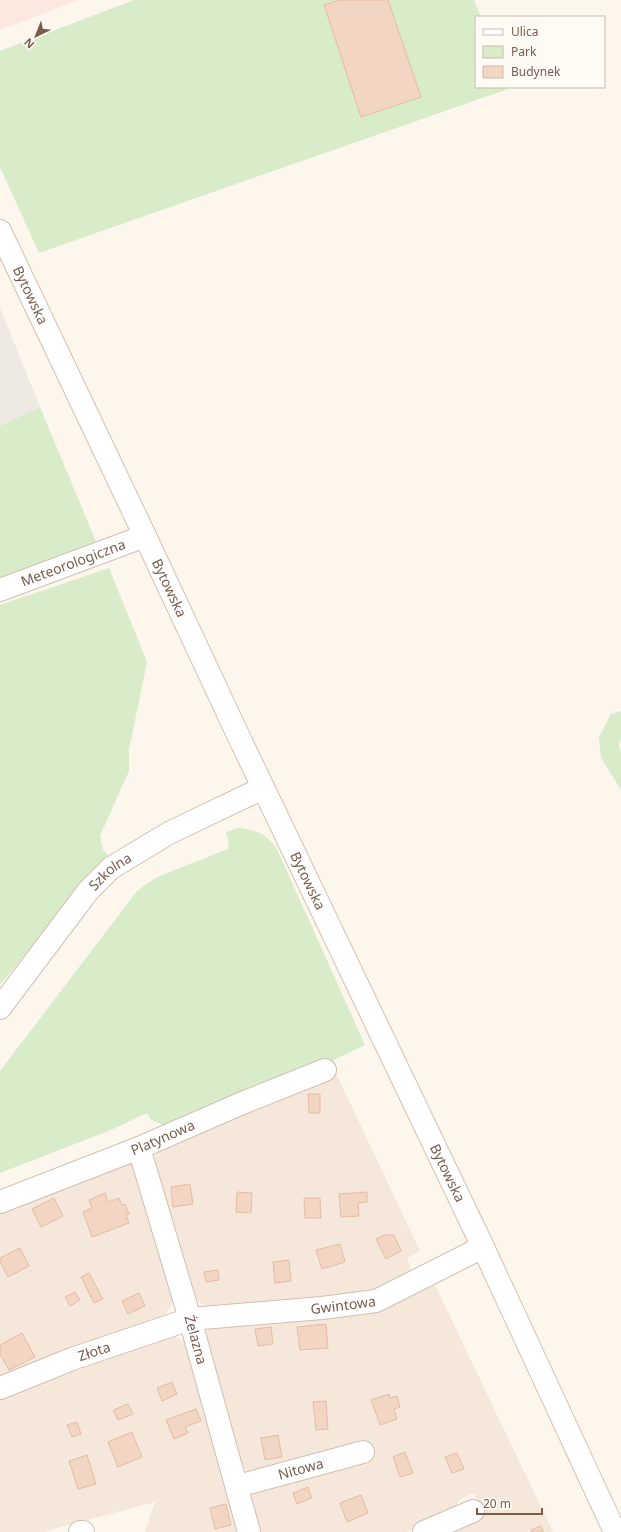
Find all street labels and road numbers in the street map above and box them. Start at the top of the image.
street label: Bytowska [9,263,53,327]
street label: Meteorologiczna [18,534,128,590]
street label: Bytowska [148,555,192,620]
street label: Szkolna [84,848,135,894]
street label: Bytowska [286,848,330,913]
street label: Platynowa [128,1115,197,1159]
street label: Bytowska [426,1141,470,1205]
street label: Gwintowa [310,1291,377,1318]
street label: Żelazna [180,1313,212,1367]
street label: Złota [75,1337,113,1365]
street label: Nitowa [276,1453,325,1484]

